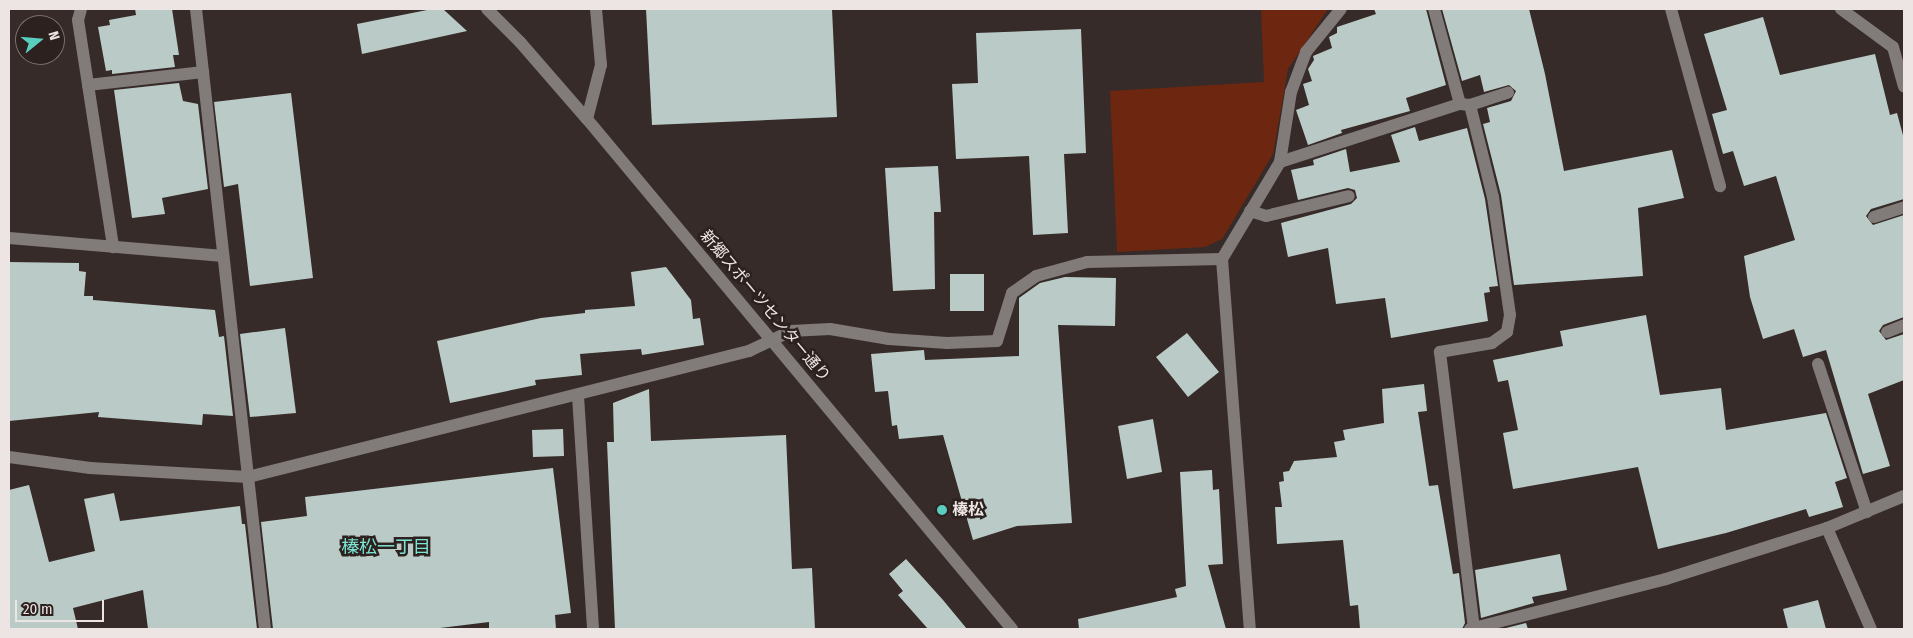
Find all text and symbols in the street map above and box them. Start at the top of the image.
north arrow [15,15,65,65]
text: N [45,29,63,42]
street label: 新郷スポーツセンター通り [696,226,834,386]
place label: 榛松 [952,500,984,520]
marker: 榛松 [936,504,948,516]
district label: 榛松一丁目 [341,536,431,558]
scale bar [18,590,106,622]
text: 20 m [23,600,53,618]

